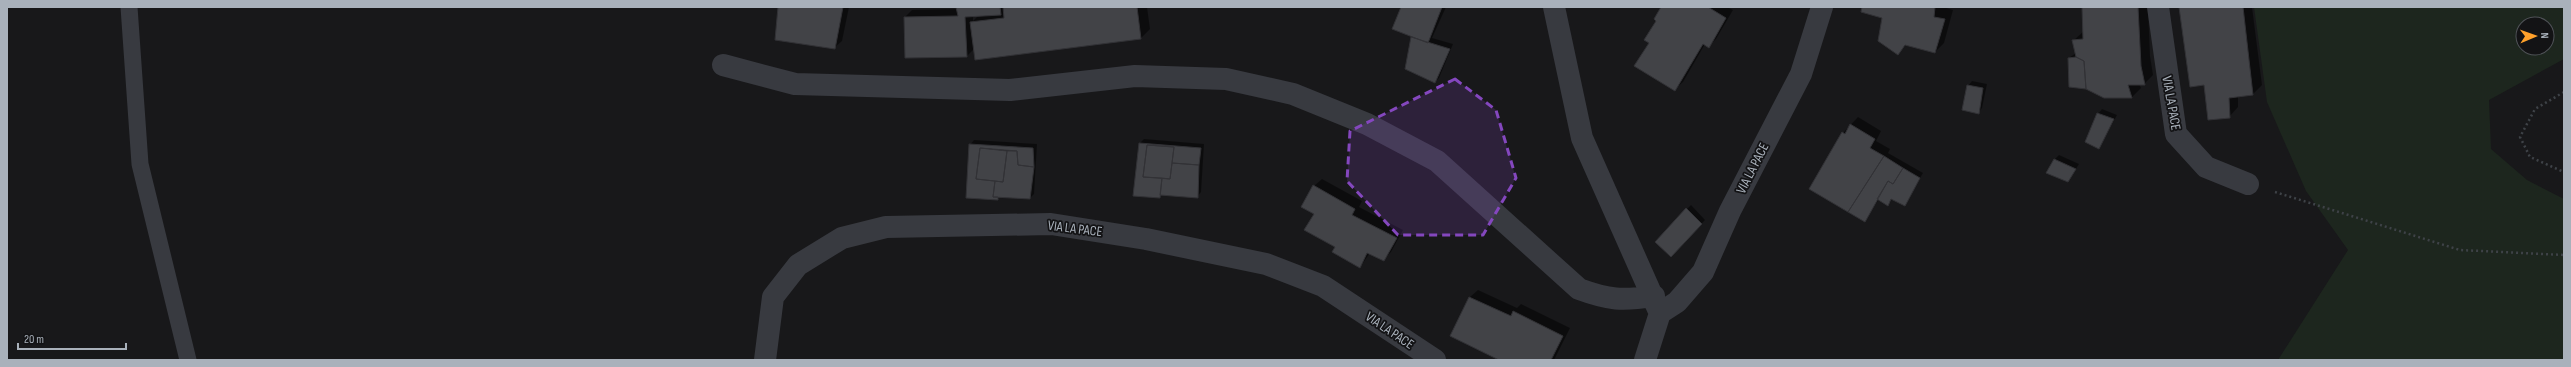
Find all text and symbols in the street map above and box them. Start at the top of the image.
north arrow [2515,16,2555,56]
text: N [2538,33,2551,39]
street label: VIA LA PACE [2158,75,2185,132]
street label: VIA LA PACE [1732,140,1773,197]
street label: VIA LA PACE [1047,217,1103,240]
street label: VIA LA PACE [1362,308,1417,353]
scale bar [18,325,126,351]
text: 20 m [24,332,44,347]

